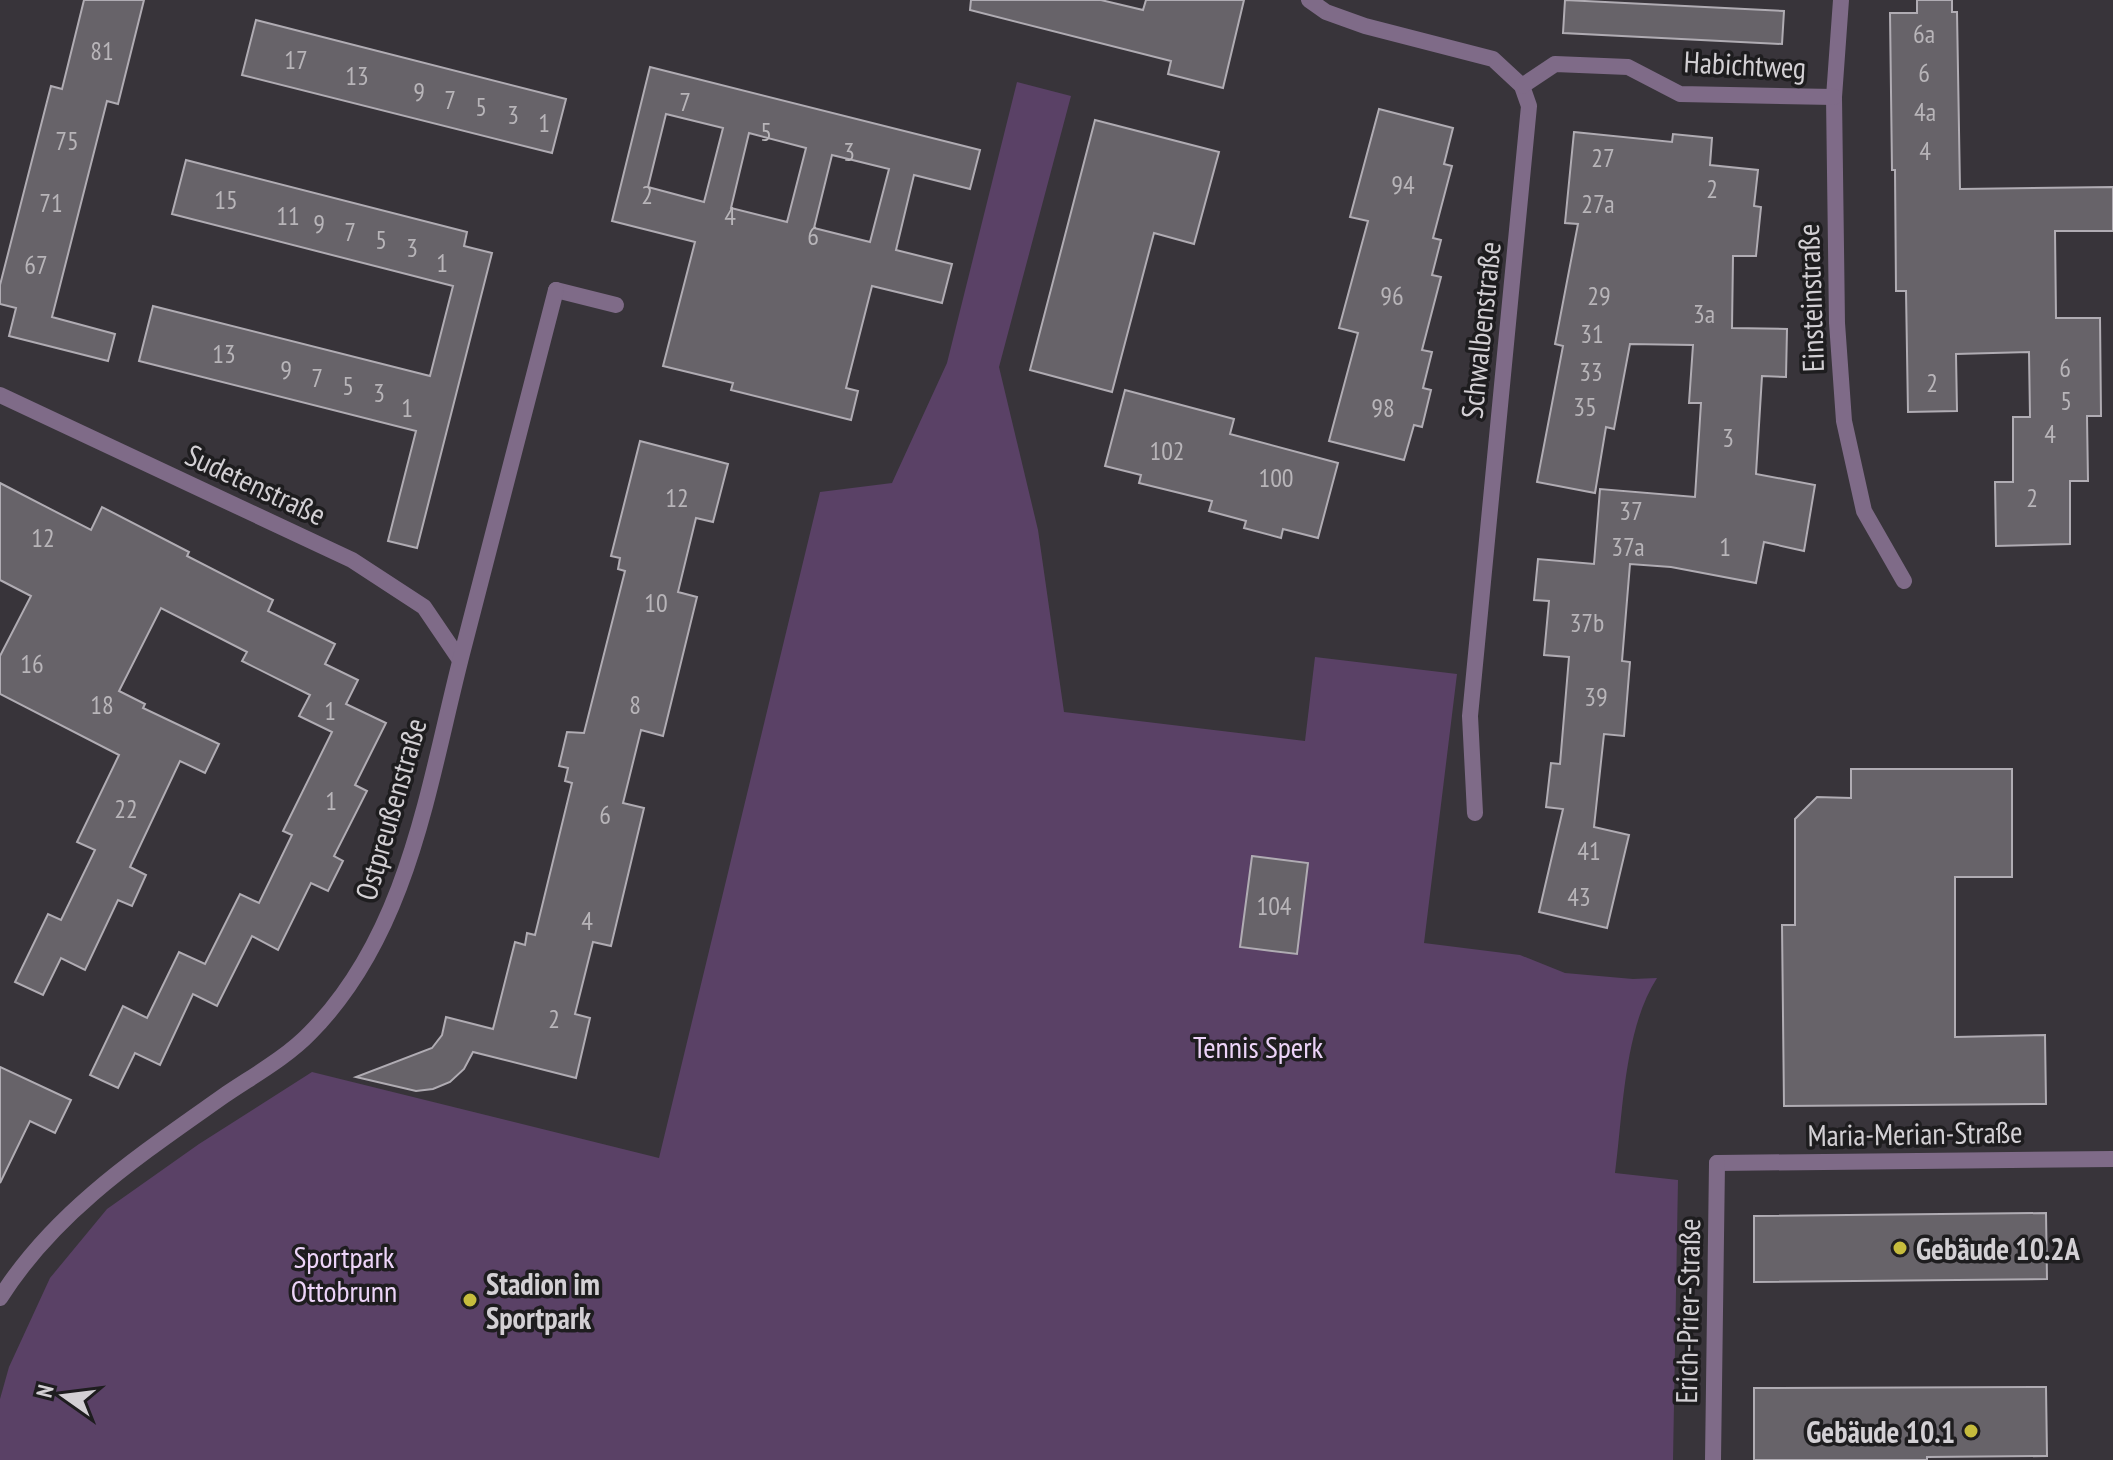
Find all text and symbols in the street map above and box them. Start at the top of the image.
house number: 6a [1913,17,1935,50]
house number: 81 [90,34,114,67]
street label: Habichtweg [1683,41,1807,87]
house number: 17 [284,43,308,76]
house number: 6 [1918,56,1930,89]
house number: 13 [345,59,369,92]
house number: 9 [413,75,425,108]
house number: 7 [444,83,456,116]
house number: 7 [679,85,691,118]
house number: 5 [475,90,487,123]
house number: 4a [1914,95,1936,128]
house number: 3 [507,98,519,131]
house number: 1 [538,106,550,139]
house number: 5 [760,115,772,148]
house number: 75 [55,124,79,157]
house number: 4 [1919,134,1931,167]
house number: 3 [843,135,855,168]
house number: 27 [1591,141,1615,174]
house number: 94 [1391,168,1415,201]
house number: 2 [1706,172,1718,205]
house number: 2 [641,178,653,211]
house number: 15 [214,183,238,216]
house number: 71 [39,186,63,219]
house number: 27a [1581,187,1615,220]
house number: 11 [276,199,300,232]
house number: 4 [724,199,736,232]
house number: 9 [313,207,325,240]
house number: 7 [344,215,356,248]
house number: 6 [807,219,819,252]
house number: 5 [375,223,387,256]
street label: Einsteinstraße [1788,223,1832,373]
house number: 3 [406,231,418,264]
street label: Schwalbenstraße [1451,240,1509,420]
house number: 1 [436,246,448,279]
house number: 67 [24,248,48,281]
house number: 96 [1380,279,1404,312]
house number: 29 [1587,279,1611,312]
house number: 3a [1693,297,1715,330]
house number: 31 [1580,317,1604,350]
house number: 13 [212,337,236,370]
house number: 6 [2059,351,2071,384]
house number: 9 [280,353,292,386]
house number: 33 [1579,355,1603,388]
house number: 7 [311,361,323,394]
house number: 2 [1926,366,1938,399]
house number: 5 [342,369,354,402]
house number: 3 [373,376,385,409]
house number: 5 [2060,384,2072,417]
house number: 35 [1573,390,1597,423]
house number: 1 [401,391,413,424]
house number: 98 [1371,391,1395,424]
house number: 4 [2044,417,2056,450]
house number: 3 [1722,421,1734,454]
house number: 102 [1149,434,1185,467]
street label: Sudetenstraße [180,435,332,533]
house number: 100 [1258,461,1294,494]
house number: 12 [665,481,689,514]
house number: 2 [2026,481,2038,514]
house number: 37 [1619,494,1643,527]
house number: 12 [31,521,55,554]
house number: 37a [1611,530,1645,563]
house number: 1 [1719,530,1731,563]
house number: 10 [644,586,668,619]
house number: 37b [1570,606,1604,639]
house number: 16 [20,647,44,680]
house number: 39 [1584,680,1608,713]
house number: 18 [90,688,114,721]
house number: 8 [629,688,641,721]
house number: 1 [324,694,336,727]
street label: Ostpreußenstraße [345,714,435,904]
house number: 1 [325,784,337,817]
house number: 22 [114,792,138,825]
house number: 6 [599,798,611,831]
house number: 41 [1577,834,1601,867]
house number: 43 [1567,880,1591,913]
house number: 104 [1256,889,1292,922]
house number: 4 [581,904,593,937]
house number: 2 [548,1002,560,1035]
park label: Tennis Sperk [1193,1027,1323,1066]
street label: Maria-Merian-Straße [1807,1112,2023,1154]
street label: Erich-Prier-Straße [1666,1218,1708,1404]
place label: Gebäude 10.2A [1916,1229,2081,1268]
park label: Sportpark Ottobrunn [291,1237,397,1310]
marker: Gebäude 10.2A [1891,1239,1909,1257]
place label: Stadion im Sportpark [486,1264,600,1337]
marker: Stadion im Sportpark [461,1291,479,1309]
north arrow [24,1356,104,1436]
text: N [30,1382,60,1400]
place label: Gebäude 10.1 [1806,1412,1955,1451]
marker: Gebäude 10.1 [1962,1422,1980,1440]

